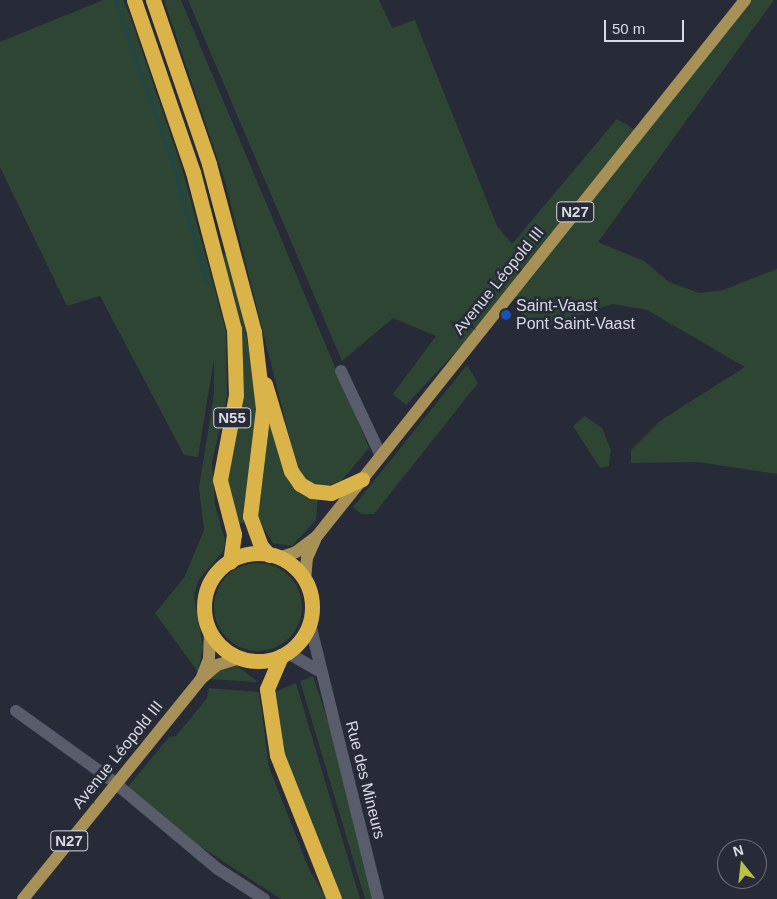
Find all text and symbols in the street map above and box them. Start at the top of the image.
scale bar [607,10,687,42]
text: 50 m [612,20,645,37]
road number: N27 [555,200,595,224]
street label: Avenue Léopold III [450,223,548,339]
place label: Saint-Vaast Pont Saint-Vaast [516,296,635,334]
marker: Saint-Vaast Pont Saint-Vaast [500,309,512,321]
road number: N55 [212,406,252,430]
street label: Avenue Léopold III [69,697,167,813]
street label: Rue des Mineurs [341,719,389,841]
road number: N27 [49,828,89,854]
north arrow [717,839,767,889]
text: N [731,841,745,860]

